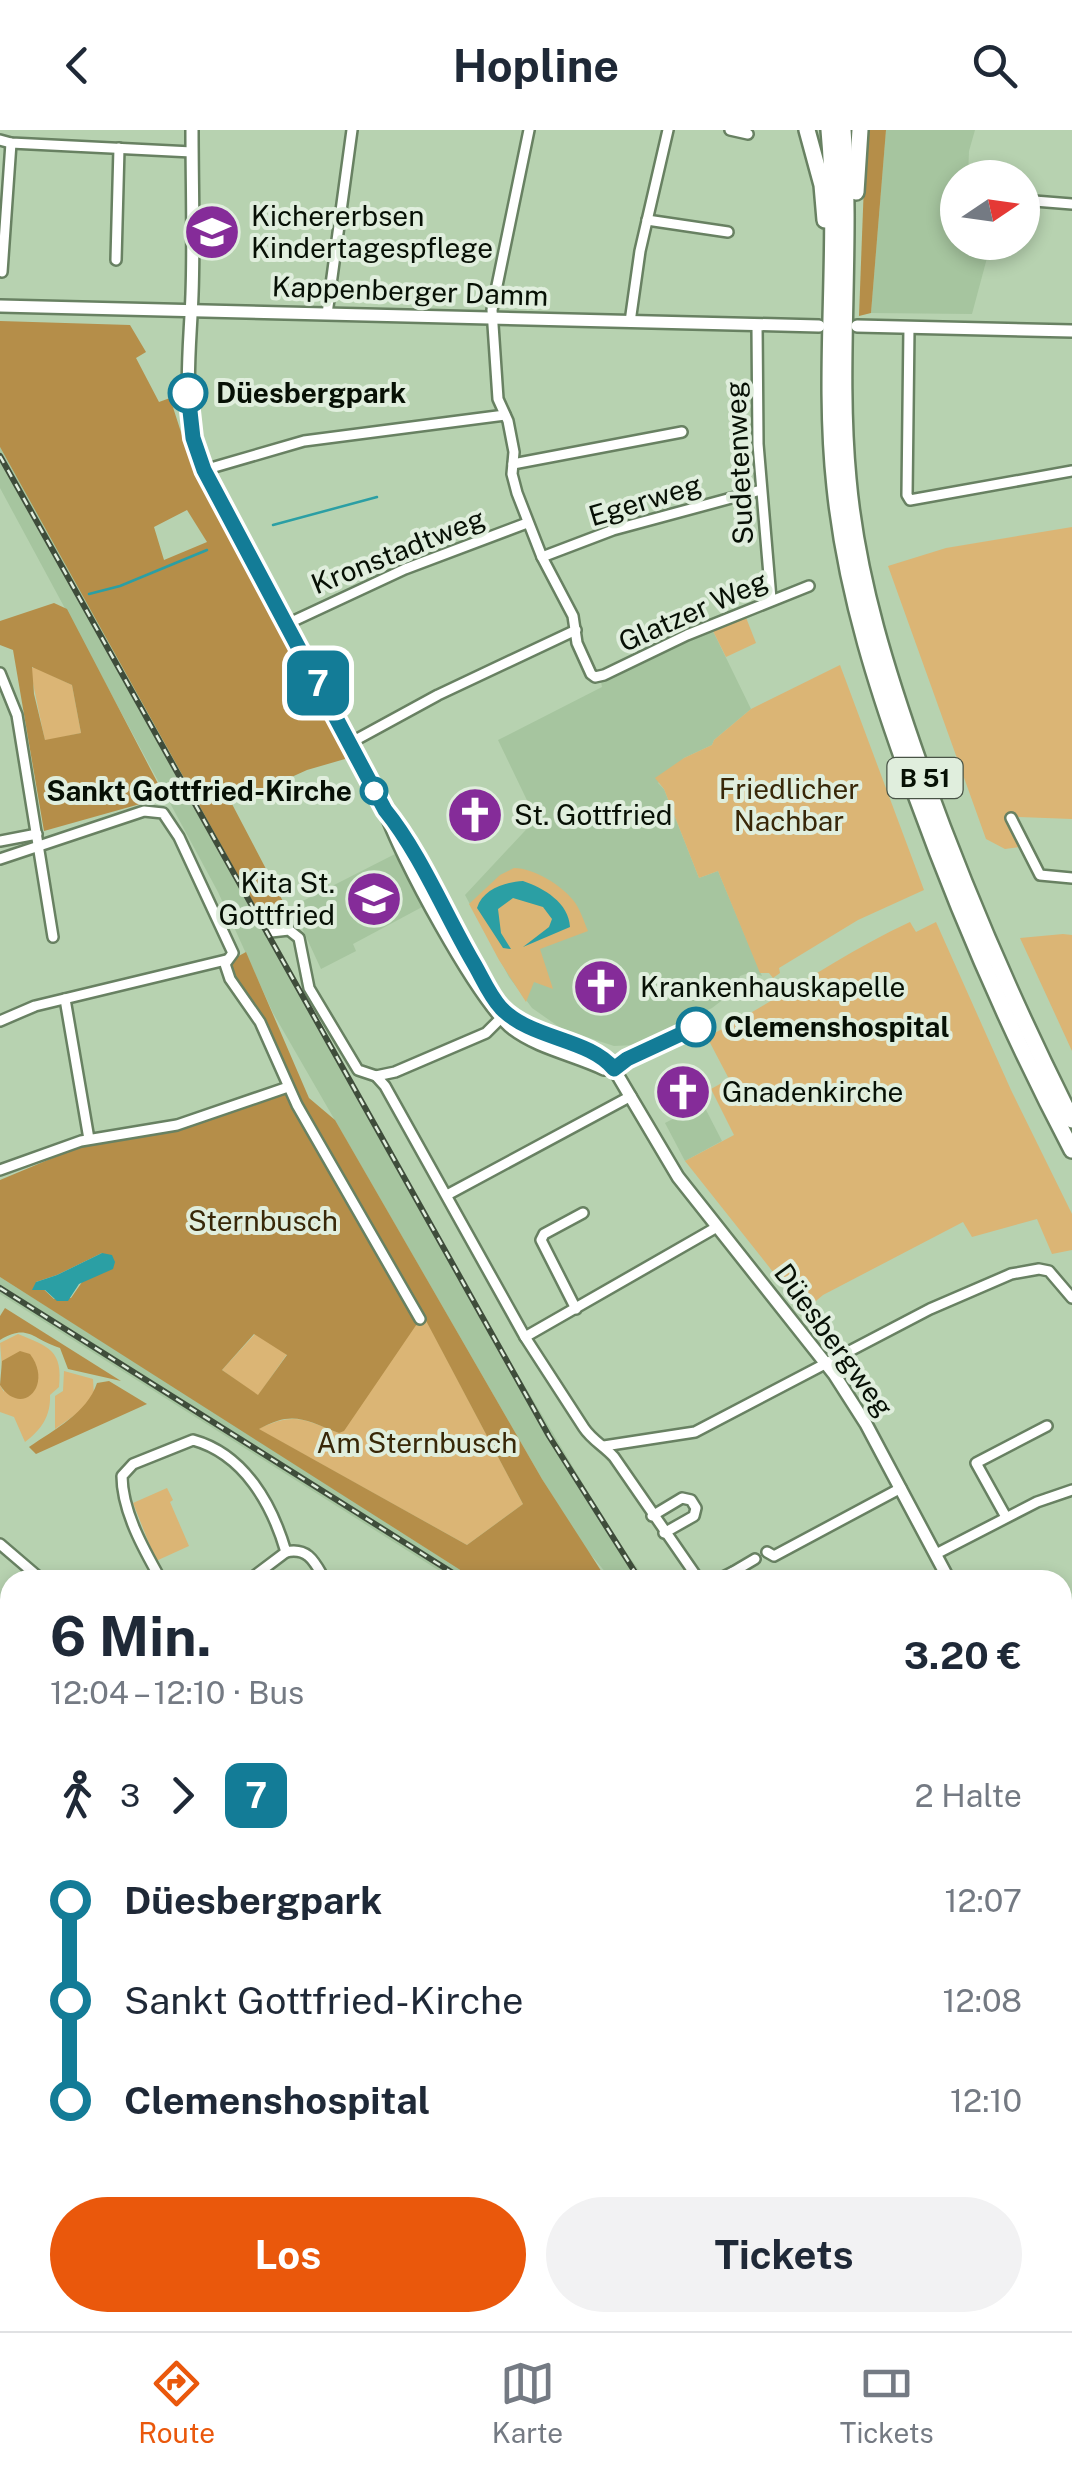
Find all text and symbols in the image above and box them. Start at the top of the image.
icon: back [50,38,105,93]
icon: search [967,38,1022,93]
text: Hopline [453,39,619,92]
north arrow [940,160,1040,260]
map controls [940,160,1040,260]
place label: Kichererbsen Kindertagespflege [251,199,493,264]
school or university icon: Kichererbsen Kindertagespflege [182,202,242,262]
street label: Kappenberger Damm [271,269,549,312]
marker: Düesbergpark [169,374,207,412]
place label: Düesbergpark [216,376,406,409]
street label: Sudetenweg [718,380,759,546]
street label: Egerweg [585,467,705,532]
street label: Kronstadtweg [306,501,489,600]
street label: Glatzer Weg [613,563,772,658]
line badge: 7 [286,650,350,716]
text: 7 [307,663,329,704]
road number: B 51 [888,758,962,798]
park label: Friedlicher Nachbar [719,772,859,837]
place label: Sankt Gottfried-Kirche [46,774,352,807]
marker: Sankt Gottfried-Kirche [361,778,387,804]
church icon: St. Gottfried [445,785,505,845]
place label: St. Gottfried [514,798,673,831]
place label: Kita St. Gottfried [218,866,335,931]
school or university icon: Kita St. Gottfried [344,869,404,929]
church icon: Krankenhauskapelle [571,957,631,1017]
place label: Krankenhauskapelle [640,970,905,1003]
marker: Clemenshospital [677,1008,715,1046]
place label: Clemenshospital [724,1010,950,1043]
church icon: Gnadenkirche [653,1062,713,1122]
place label: Gnadenkirche [722,1075,903,1108]
park label: Sternbusch [188,1204,338,1237]
street label: Düesbergweg [768,1257,901,1423]
park label: Am Sternbusch [317,1426,517,1459]
text: 6 Min. [50,1604,212,1668]
text: 3.20 € [904,1633,1022,1678]
text: 12:04 – 12:10 · Bus [50,1674,304,1711]
icon: walk [50,1768,105,1823]
icon: forward [155,1768,210,1823]
text: 7 [245,1775,267,1816]
text: 3 [120,1777,140,1814]
text: 2 Halte [914,1777,1022,1814]
text: Düesbergpark [124,1878,382,1923]
text: 12:07 [944,1882,1022,1919]
text: Sankt Gottfried-Kirche [124,1978,524,2023]
text: 12:08 [943,1982,1022,2019]
text: Clemenshospital [124,2078,430,2123]
text: 12:10 [950,2082,1022,2119]
button: Los [50,2197,526,2312]
button: Tickets [546,2197,1022,2312]
tab: Route [138,2356,215,2449]
tab: Karte [492,2356,563,2449]
tab: Tickets [840,2356,934,2449]

